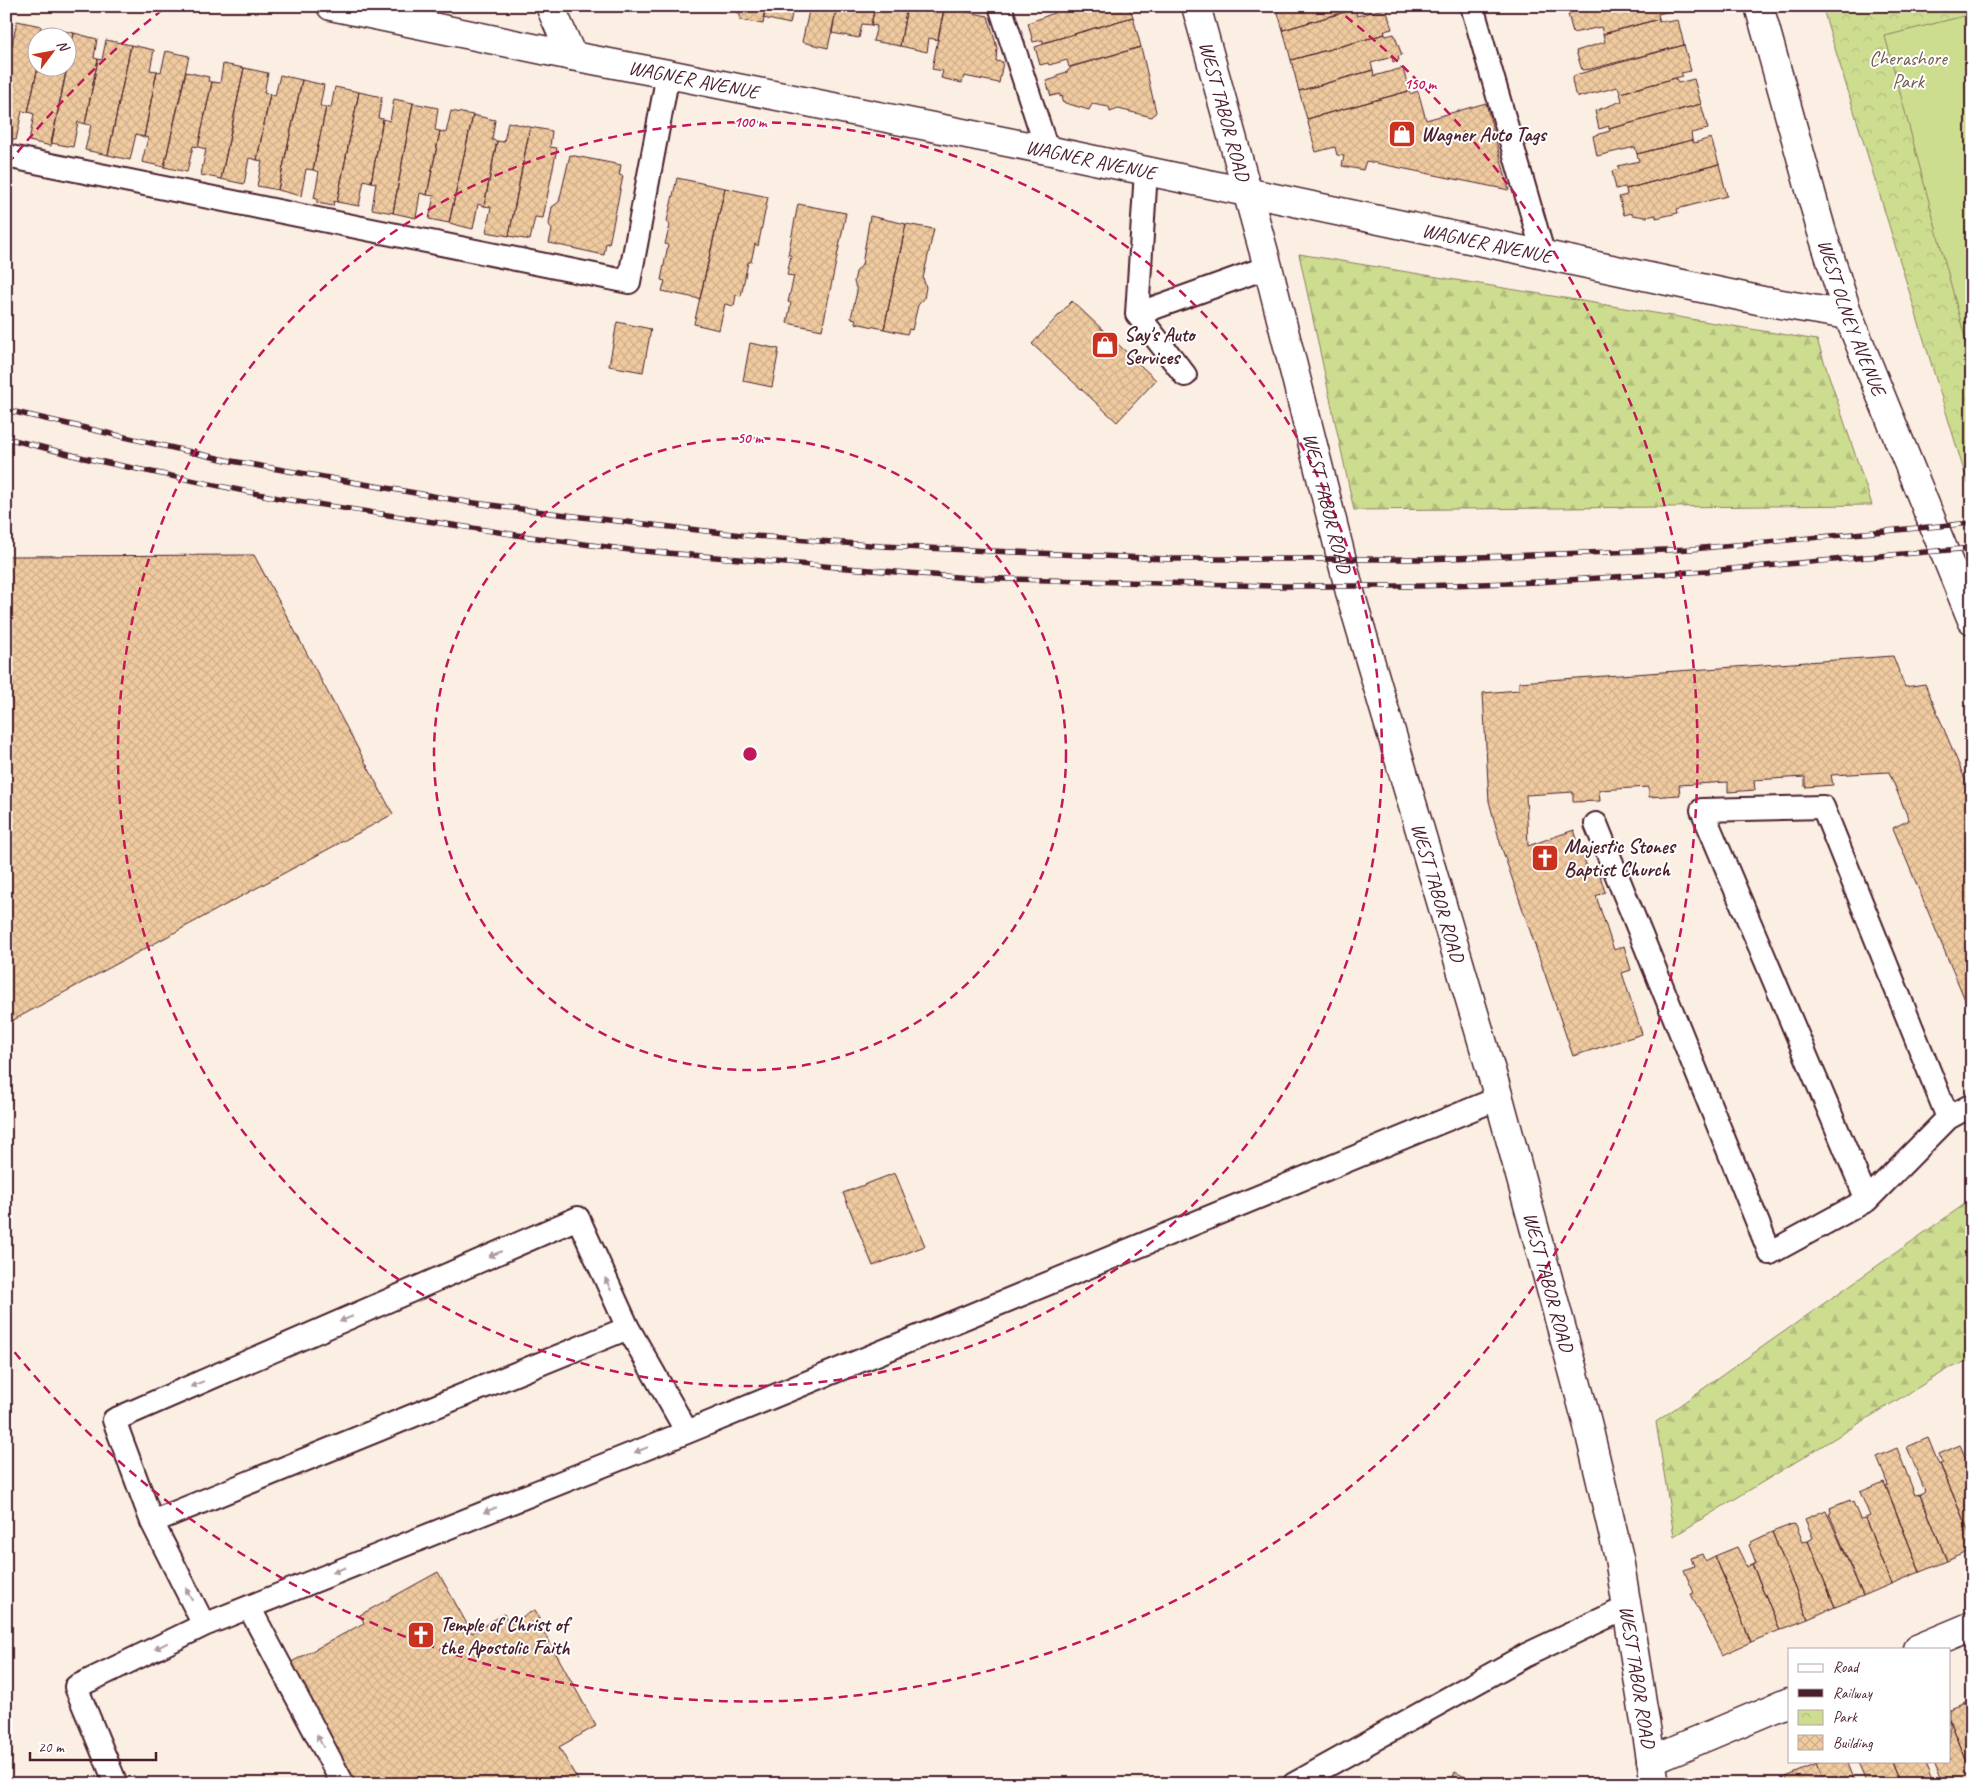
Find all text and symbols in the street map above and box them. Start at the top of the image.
north arrow [28,28,78,78]
text: N [53,37,73,56]
street label: WEST TABOR ROAD [1194,39,1256,185]
park label: Cherashore Park [1869,46,1948,94]
street label: WAGNER AVENUE [627,54,764,105]
text: 150 m [1404,75,1438,94]
text: 100 m [734,113,768,132]
shop icon: Wagner Auto Tags [1387,119,1417,149]
place label: Wagner Auto Tags [1421,122,1548,147]
street label: WAGNER AVENUE [1024,134,1161,186]
street label: WAGNER AVENUE [1420,217,1557,269]
street label: WEST OLNEY AVENUE [1813,236,1893,401]
place label: Say's Auto Services [1124,322,1196,370]
shop icon: Say's Auto Services [1090,330,1120,360]
text: 50 m [737,429,764,448]
street label: WEST TABOR ROAD [1298,430,1358,577]
centre of rings [741,745,759,763]
street label: WEST TABOR ROAD [1406,820,1471,966]
place label: Majestic Stones Baptist Church [1564,834,1677,882]
church icon: Majestic Stones Baptist Church [1530,843,1560,873]
street label: WEST TABOR ROAD [1518,1209,1580,1356]
one-way arrow [488,1251,502,1259]
one-way arrow [604,1277,612,1291]
one-way arrow [339,1316,353,1324]
one-way arrow [190,1380,204,1388]
one-way arrow [633,1446,648,1454]
one-way arrow [483,1507,498,1515]
one-way arrow [332,1567,347,1575]
one-way arrow [185,1587,193,1601]
street label: WEST TABOR ROAD [1614,1604,1662,1751]
place label: Temple of Christ of the Apostolic Faith [440,1612,573,1660]
church icon: Temple of Christ of the Apostolic Faith [406,1620,436,1650]
one-way arrow [153,1642,168,1650]
legend [1788,1648,1950,1762]
text: Road [1833,1658,1860,1677]
text: Railway [1833,1684,1874,1703]
text: Park [1833,1708,1858,1727]
scale bar [30,1730,156,1762]
one-way arrow [316,1733,324,1748]
text: Building [1833,1734,1873,1753]
text: 20 m [38,1738,65,1757]

